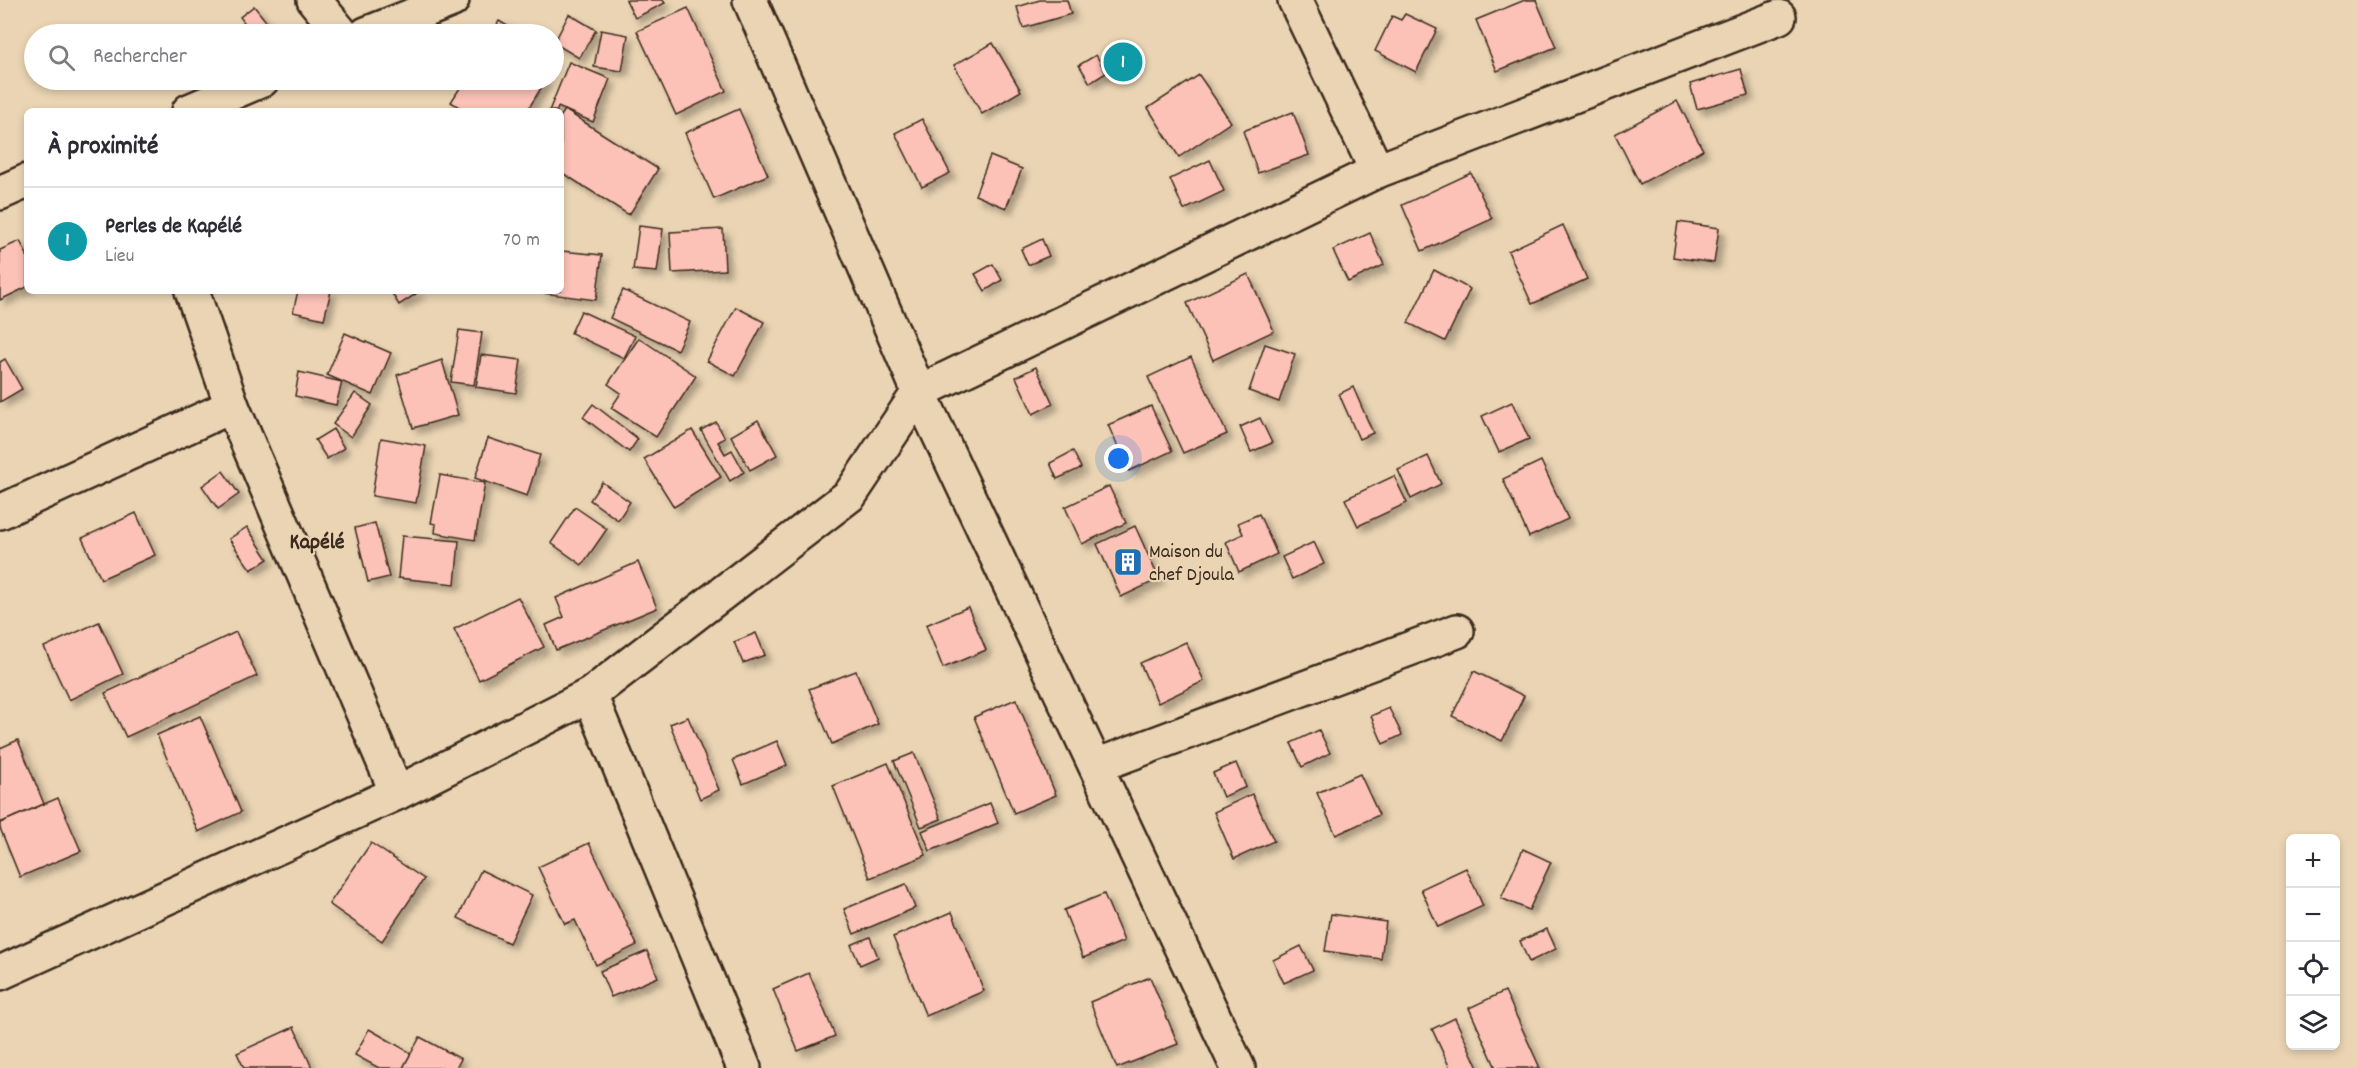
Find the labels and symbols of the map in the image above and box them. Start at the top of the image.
pin: 1 [1104,40,1142,84]
your location [1104,444,1133,473]
district label: Kapélé [290,528,345,559]
place label: Maison du chef Djoula [1149,539,1234,590]
building icon: Maison du chef Djoula [1112,546,1144,578]

